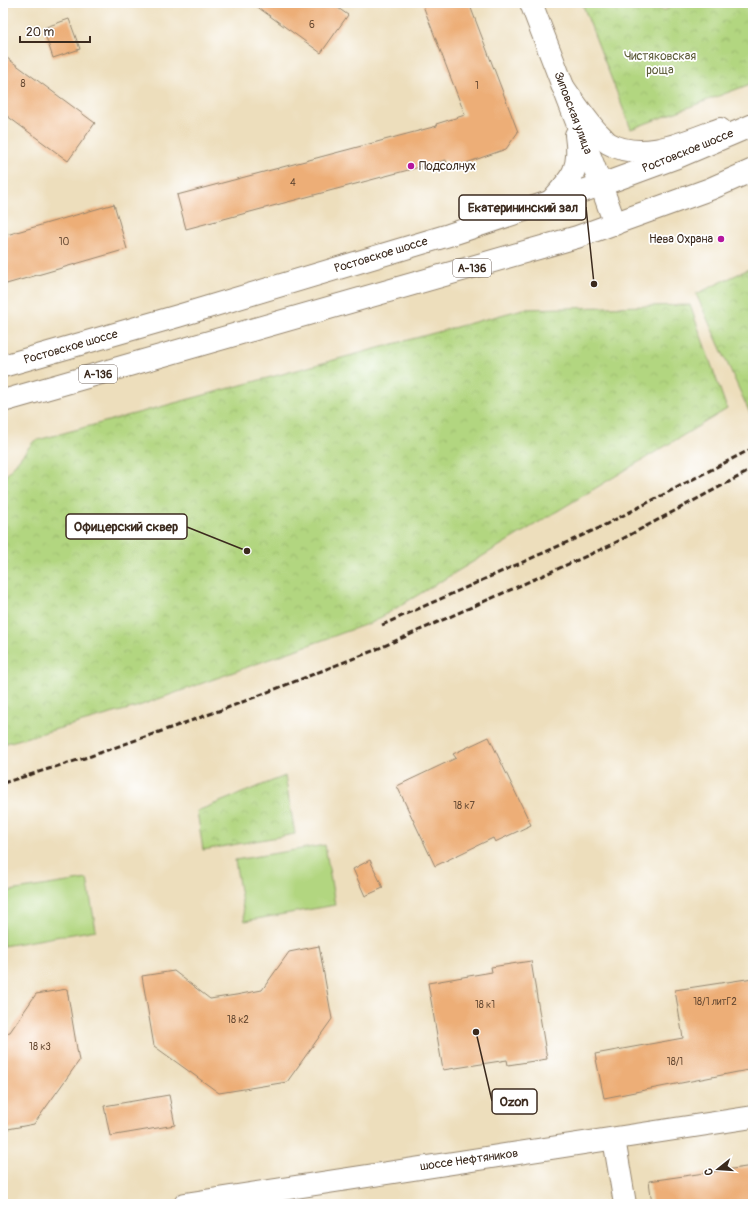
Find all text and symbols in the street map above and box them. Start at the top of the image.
scale bar [20,18,90,44]
house number: 6 [309,19,315,31]
text: 20 m [26,25,55,40]
park label: Чистяковская роща [624,49,696,78]
street label: Зиповская улица [550,70,596,157]
house number: 8 [20,78,26,90]
house number: 1 [475,80,479,92]
street label: Ростовское шоссе [640,126,736,176]
place label: Подсолнух [419,159,476,174]
marker: Подсолнух [406,161,416,171]
house number: 4 [290,177,296,189]
callout: Екатерининский зал [459,195,586,220]
text: Екатерининский зал [468,200,578,216]
place label: Нева Охрана [649,232,713,247]
street label: Ростовское шоссе [332,234,430,276]
marker: Нева Охрана [716,234,726,244]
house number: 10 [59,236,70,248]
road number: А-136 [453,259,491,277]
street label: Ростовское шоссе [22,326,120,368]
road number: А-136 [79,365,117,383]
callout: Офицерский сквер [66,514,187,539]
text: Офицерский сквер [74,519,178,535]
house number: 18 к7 [453,800,475,812]
house number: 18/1 литГ2 [693,996,737,1008]
house number: 18 к1 [475,999,495,1011]
house number: 18 к2 [227,1014,249,1026]
house number: 18 к3 [29,1041,51,1053]
house number: 18/1 [667,1056,683,1068]
callout: Ozon [492,1089,537,1114]
text: Ozon [499,1094,529,1110]
street label: шоссе Нефтяников [419,1146,519,1174]
north arrow [698,1149,738,1189]
text: С [702,1166,716,1177]

